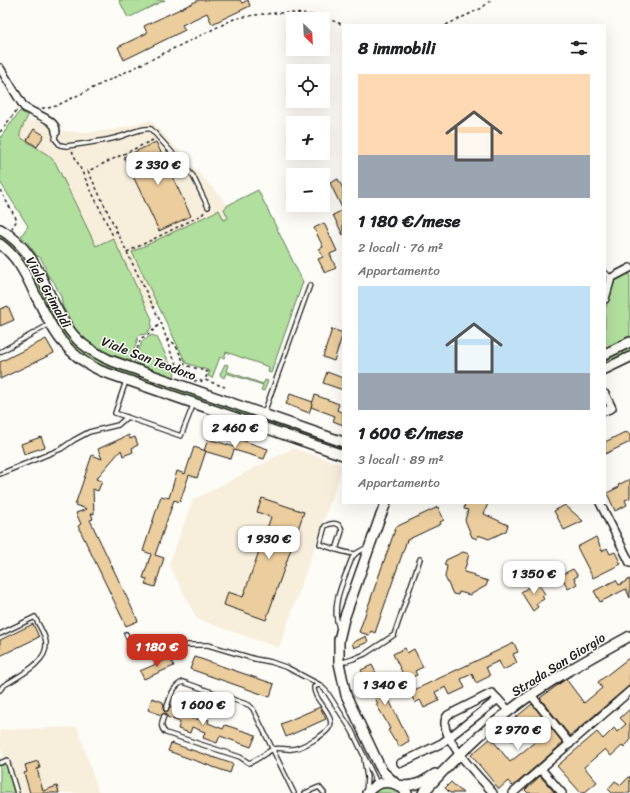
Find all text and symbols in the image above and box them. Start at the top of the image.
north arrow [286,12,330,56]
map controls [286,12,330,212]
text: 8 immobili [358,33,435,63]
icon: filters [568,37,590,59]
button: locate [286,64,330,108]
icon: home [438,100,510,172]
button: + [286,116,330,160]
pin: 2 330 € [121,152,195,186]
text: 2 330 € [135,153,181,176]
button: − [286,168,330,212]
text: 1 180 €/mese [358,206,461,236]
text: 2 locali · 76 m² [358,236,443,259]
street label: Viale Grimaldi [19,252,78,333]
text: Appartamento [358,259,440,282]
icon: home [438,312,510,384]
street label: Viale San Teodoro [98,330,200,387]
pin: 2 460 € [198,415,272,449]
text: 2 460 € [212,416,258,439]
text: 1 600 €/mese [358,418,463,448]
text: 3 locali · 89 m² [358,448,444,471]
text: Appartamento [358,471,440,494]
pin: 1 930 € [232,526,306,560]
text: 1 930 € [247,527,291,550]
pin: 1 350 € [497,561,571,595]
text: 1 350 € [512,562,556,585]
street label: Strada San Giorgio [506,626,610,703]
pin: 1 180 € [120,634,194,668]
text: 1 180 € [136,635,178,658]
pin: 1 340 € [348,672,422,706]
text: 1 340 € [363,673,407,696]
pin: 1 600 € [166,692,240,726]
text: 1 600 € [181,693,225,716]
pin: 2 970 € [481,717,555,751]
text: 2 970 € [495,718,541,741]

